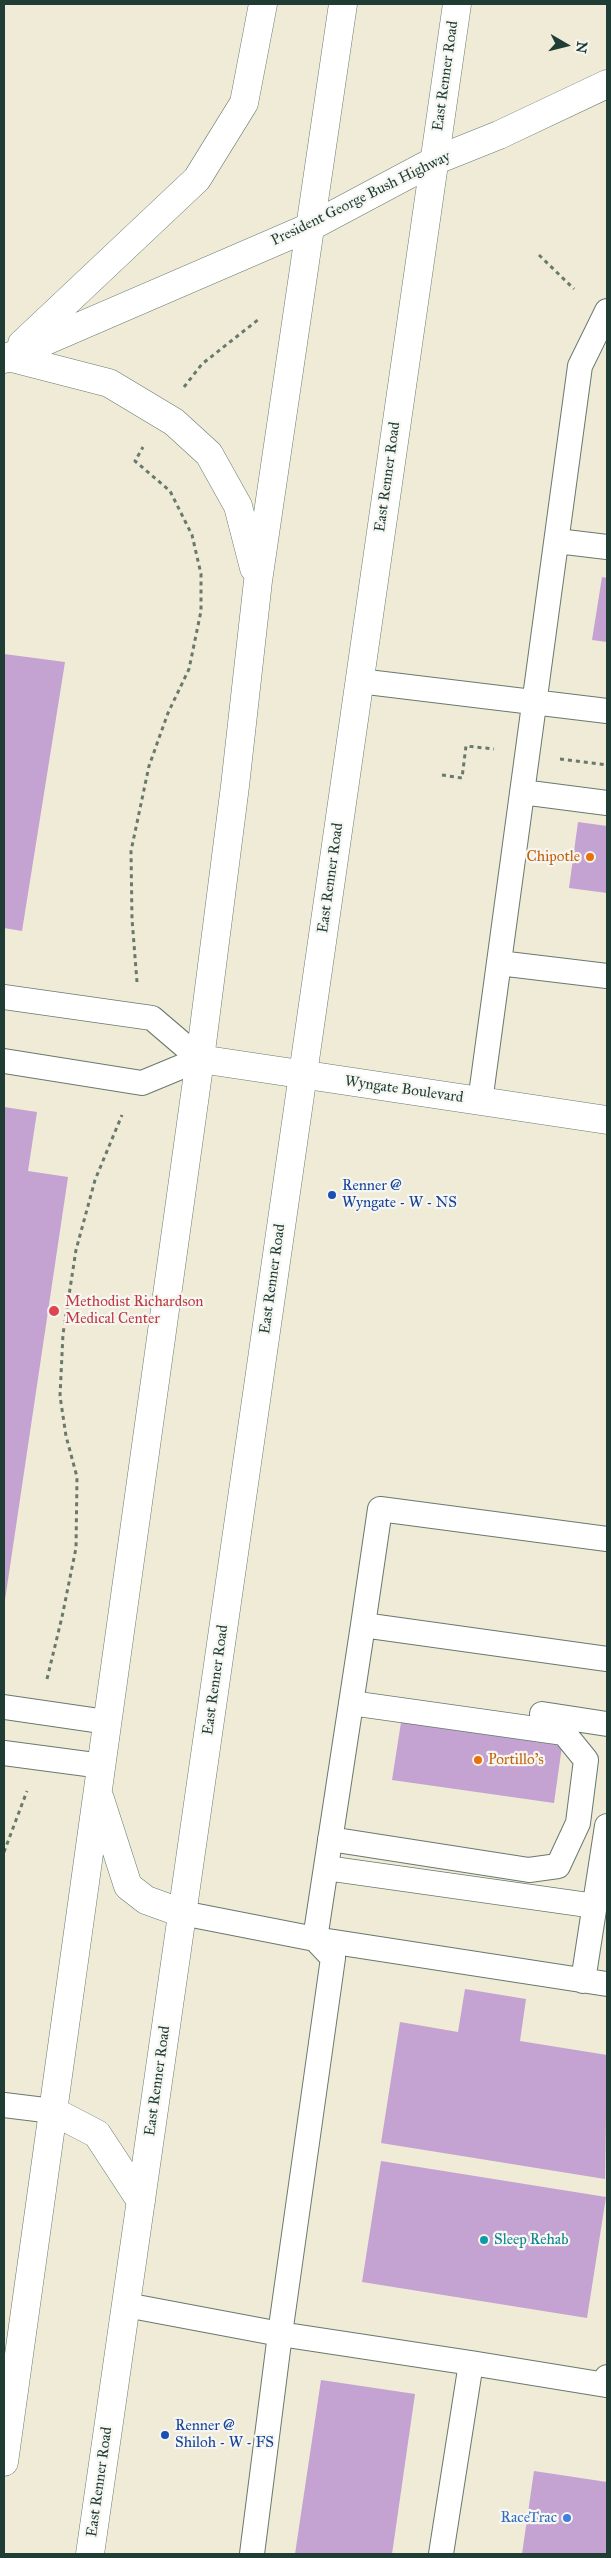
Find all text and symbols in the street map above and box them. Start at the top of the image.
street label: East Renner Road [429,20,463,132]
north arrow [541,20,591,70]
text: N [572,40,591,54]
street label: President George Bush Highway [268,148,454,250]
street label: East Renner Road [371,421,405,533]
street label: East Renner Road [314,822,348,934]
place label: Chipotle [527,848,580,866]
marker: Chipotle [584,851,596,863]
street label: Wyngate Boulevard [343,1073,465,1107]
place label: Renner @ Wyngate - W - NS [342,1177,457,1212]
marker: Renner @ Wyngate - W - NS [326,1189,338,1201]
street label: East Renner Road [256,1223,290,1335]
place label: Methodist Richardson Medical Center [65,1293,203,1328]
marker: Methodist Richardson Medical Center [47,1304,61,1318]
street label: East Renner Road [199,1624,233,1736]
place label: Portillo's [488,1751,544,1769]
marker: Portillo's [472,1754,484,1766]
street label: East Renner Road [141,2025,175,2137]
place label: Sleep Rehab [494,2231,568,2249]
marker: Sleep Rehab [478,2234,490,2246]
place label: Renner @ Shiloh - W - FS [175,2417,274,2452]
street label: East Renner Road [83,2426,117,2538]
marker: Renner @ Shiloh - W - FS [159,2429,171,2441]
place label: RaceTrac [500,2509,557,2527]
marker: RaceTrac [561,2512,573,2524]

